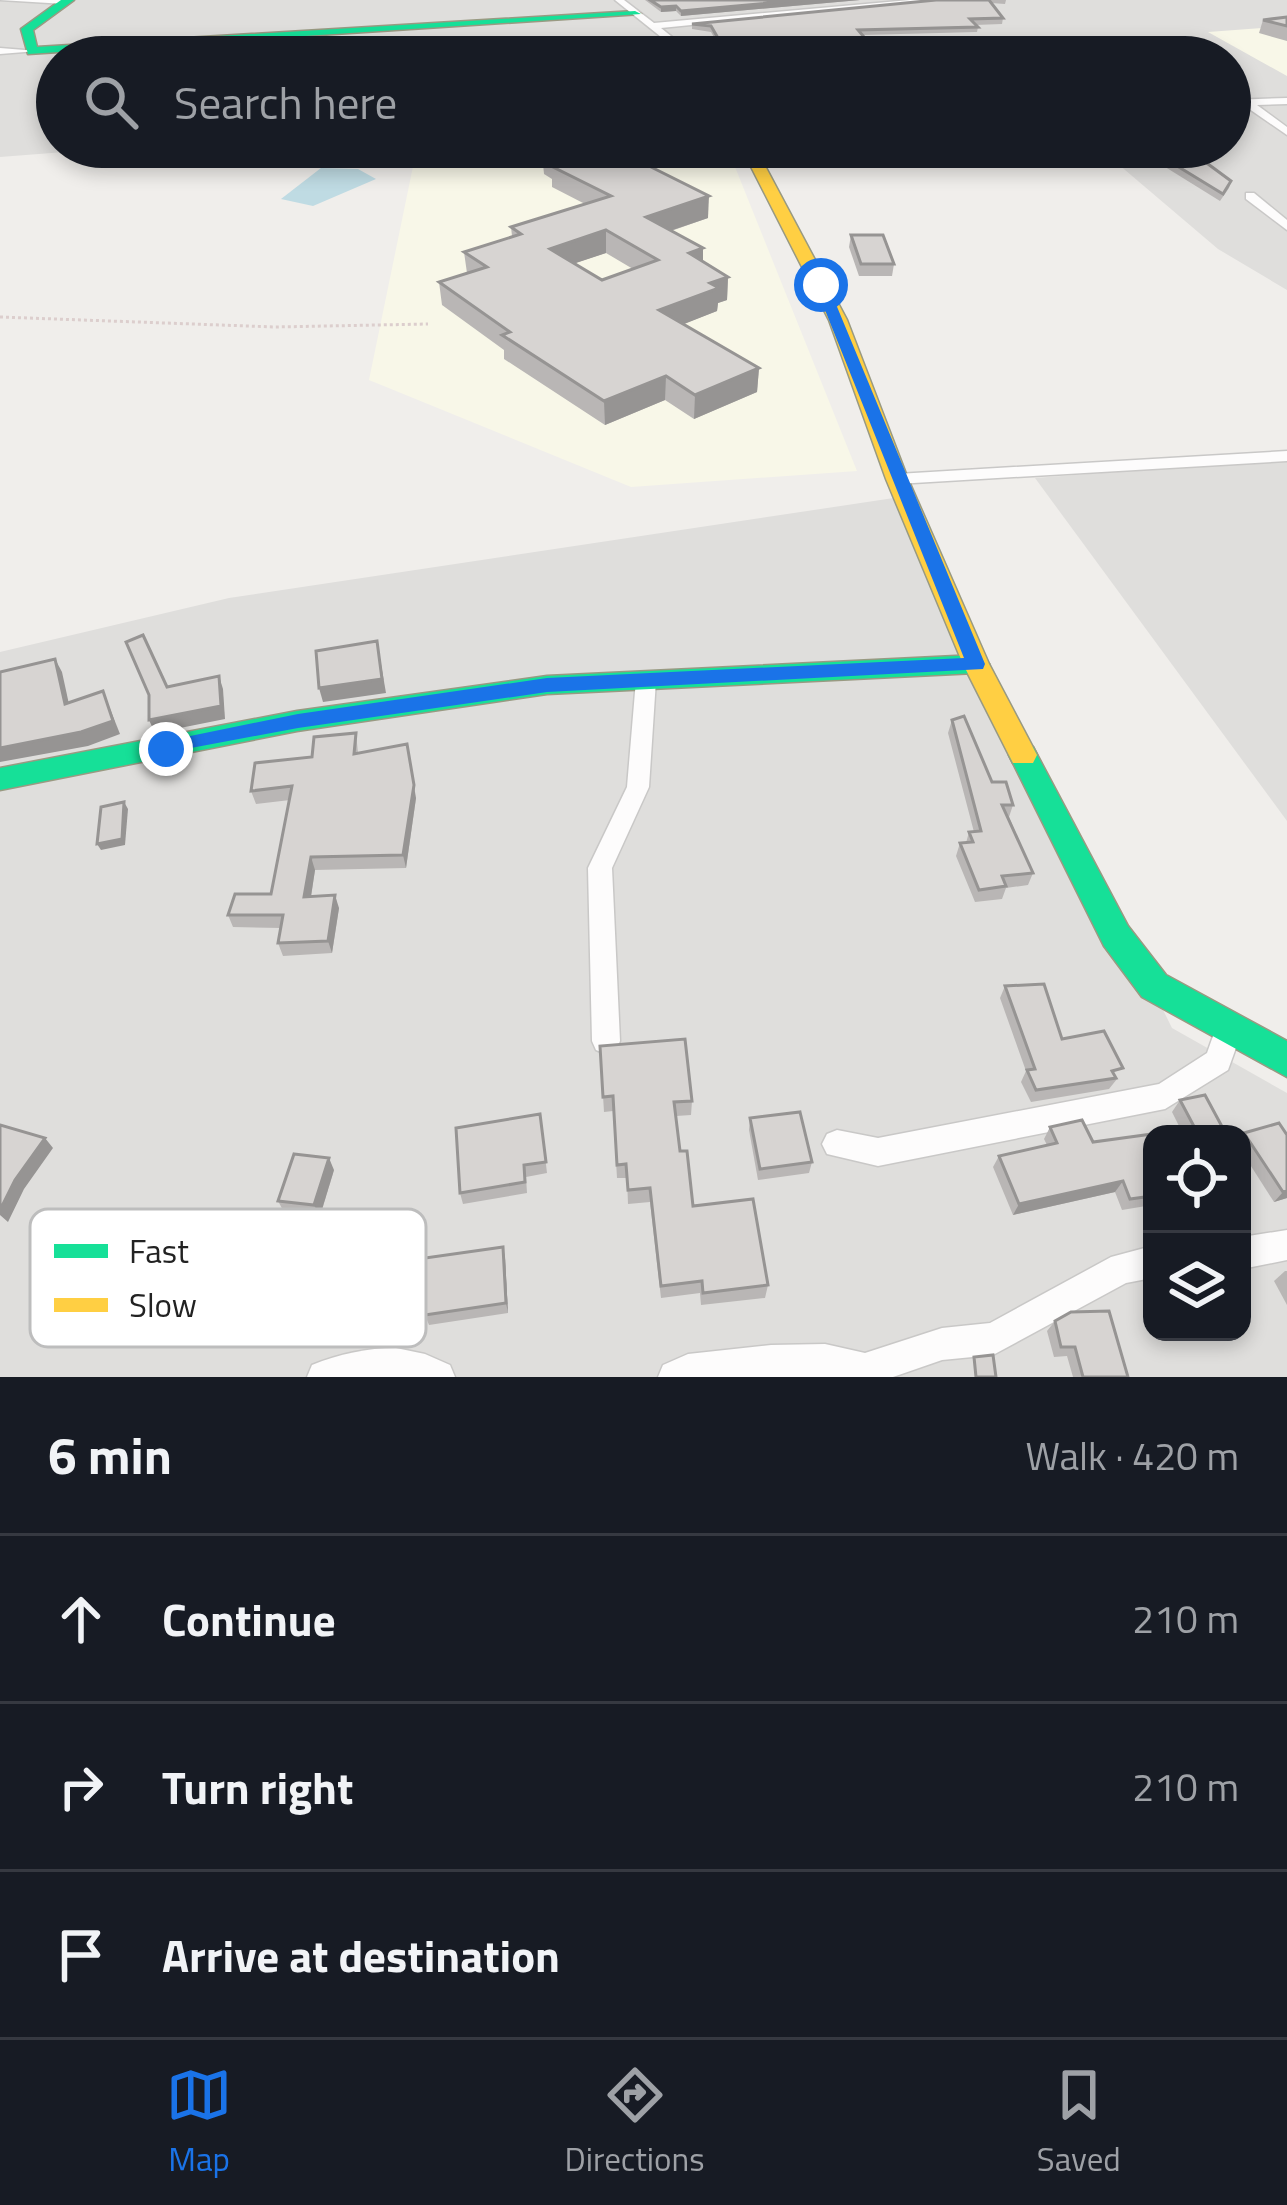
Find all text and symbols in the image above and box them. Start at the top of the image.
search box [36,36,1251,168]
text: Search here [174,68,397,136]
icon: search [78,69,144,135]
route start [794,258,848,312]
route end [139,722,193,776]
map controls [1143,1125,1251,1341]
button: locate [1143,1125,1251,1233]
legend [30,1209,426,1347]
text: Fast [129,1226,189,1276]
button: layers [1143,1233,1251,1341]
text: Slow [129,1280,197,1330]
text: 6 min [48,1416,172,1494]
text: Walk · 420 m [1025,1426,1239,1485]
text: Continue [162,1585,336,1653]
icon: ahead [48,1586,114,1652]
text: 210 m [1132,1589,1239,1648]
text: Turn right [162,1753,353,1821]
icon: right [48,1754,114,1820]
text: 210 m [1132,1757,1239,1816]
text: Arrive at destination [162,1921,560,1989]
icon: arrive [48,1922,114,1988]
tab: Map [166,2062,232,2184]
tab: Directions [565,2062,704,2184]
tab: Saved [1037,2062,1121,2184]

